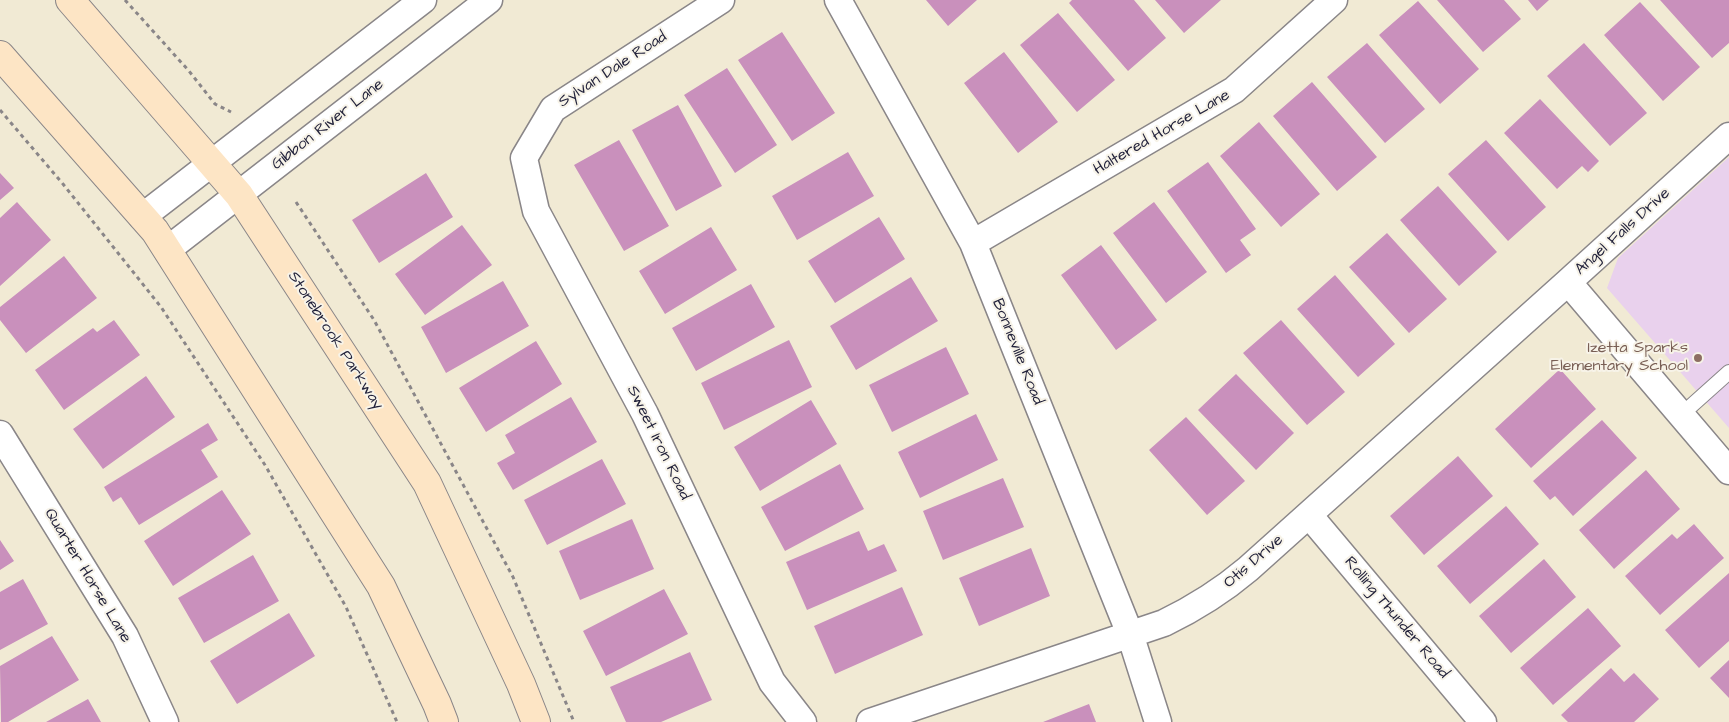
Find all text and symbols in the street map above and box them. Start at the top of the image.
street label: Sylvan Dale Road [555,28,671,112]
street label: Gibbon River Lane [268,75,388,175]
street label: Haltered Horse Lane [1090,86,1234,180]
street label: Angel Falls Drive [1571,184,1675,280]
street label: Stonebrook Parkway [283,268,387,414]
street label: Bonneville Road [987,296,1047,408]
place label: Izetta Sparks Elementary School [1551,339,1688,377]
marker: Izetta Sparks Elementary School [1692,352,1704,364]
street label: Sweet Iron Road [622,383,694,503]
street label: Quarter Horse Lane [39,505,135,647]
street label: Otis Drive [1220,531,1288,593]
street label: Rolling Thunder Road [1339,553,1453,683]

